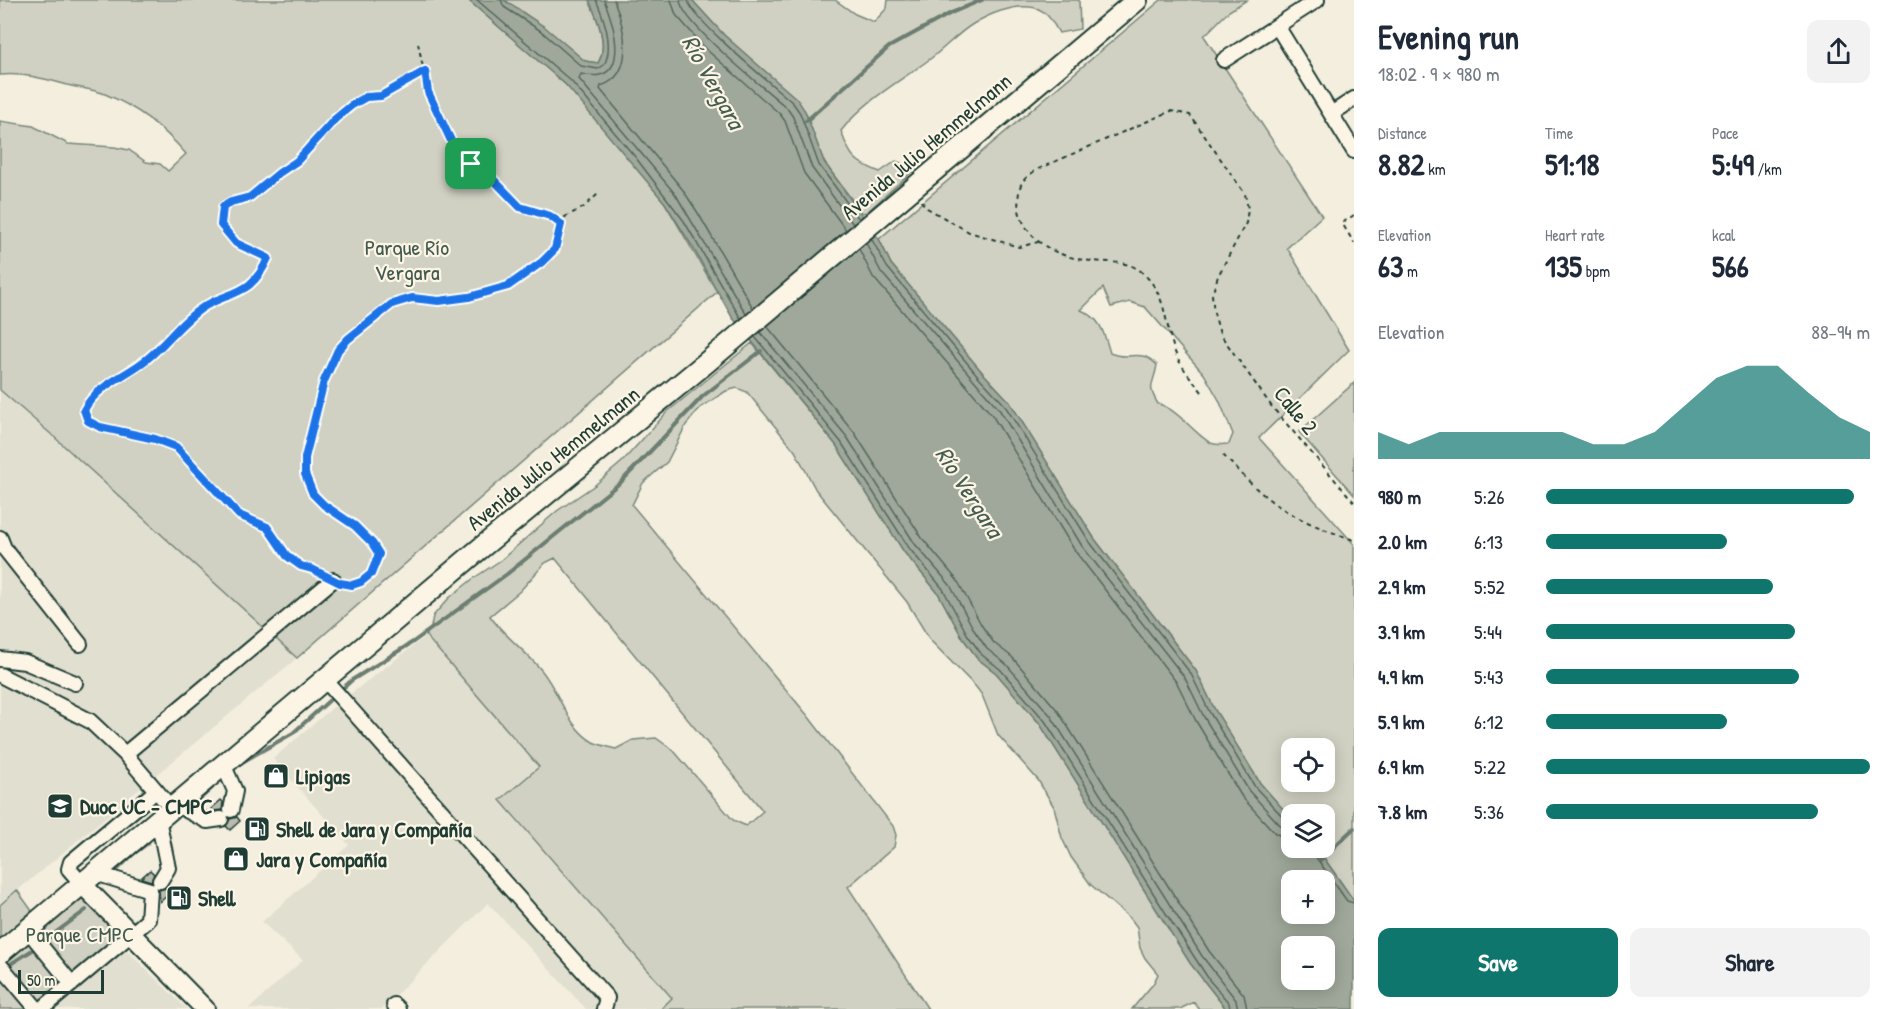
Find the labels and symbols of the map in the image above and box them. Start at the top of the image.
water label: Río Vergara [674,29,754,137]
street label: Avenida Julio Hemmelmann [834,66,1018,226]
pin [445,138,496,189]
park label: Parque Río Vergara [365,232,449,287]
street label: Avenida Julio Hemmelmann [460,379,646,537]
street label: Calle 2 [1267,379,1325,441]
water label: Río Vergara [928,440,1013,546]
shop icon: Lipigas [261,761,291,791]
place label: Lipigas [296,761,351,792]
school or university icon: Duoc UC - CMPC [45,791,75,821]
place label: Duoc UC - CMPC [80,791,213,821]
fuel station icon: Shell de Jara y Compañía [242,814,272,844]
place label: Shell de Jara y Compañía [276,814,472,845]
shop icon: Jara y Compañía [221,844,251,874]
place label: Jara y Compañía [256,844,387,875]
fuel station icon: Shell [164,883,194,913]
place label: Shell [198,883,236,913]
park label: Parque CMPC [26,919,134,949]
scale bar [18,967,104,994]

